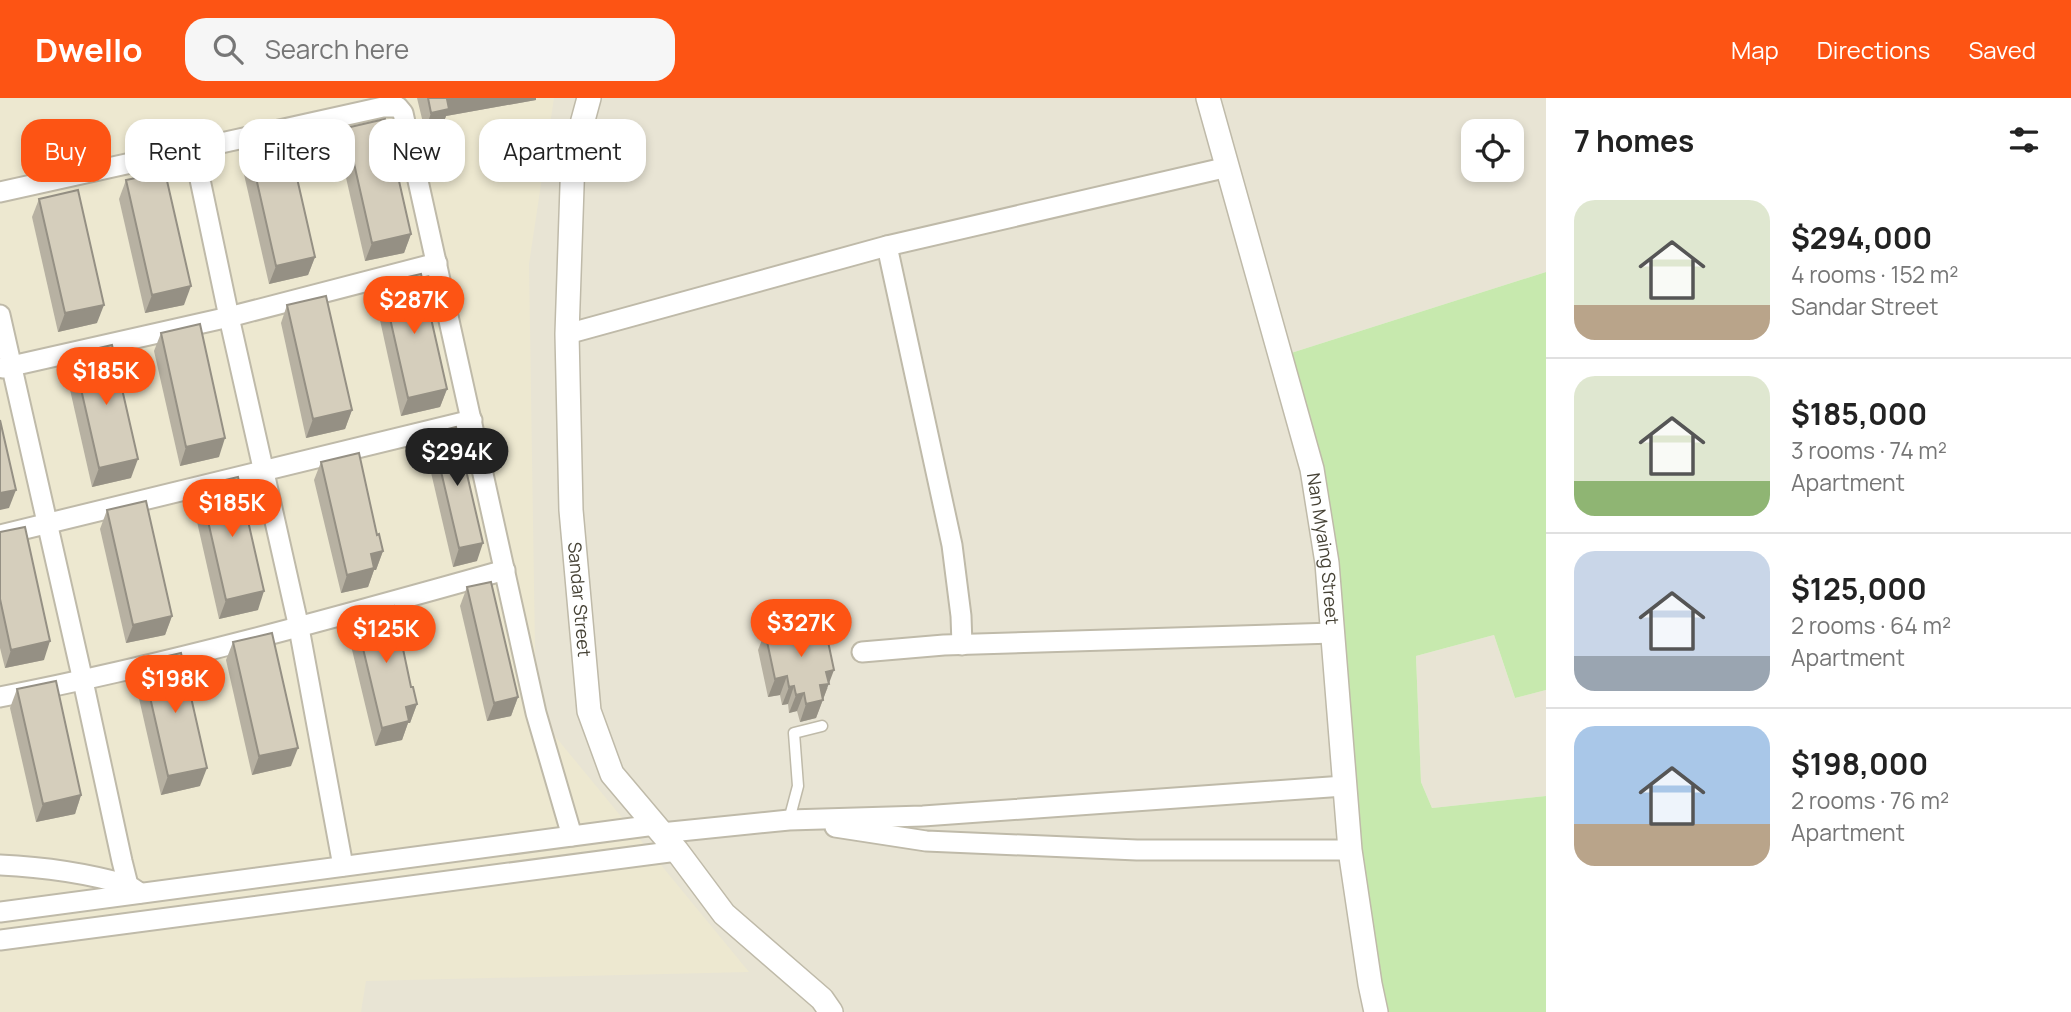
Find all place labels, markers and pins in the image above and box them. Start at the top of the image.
pin: $287K [365,276,463,336]
pin: $185K [57,348,155,407]
pin: $294K [408,428,506,488]
pin: $185K [183,480,281,539]
pin: $327K [752,600,850,659]
pin: $125K [337,606,435,665]
pin: $198K [126,656,224,715]

